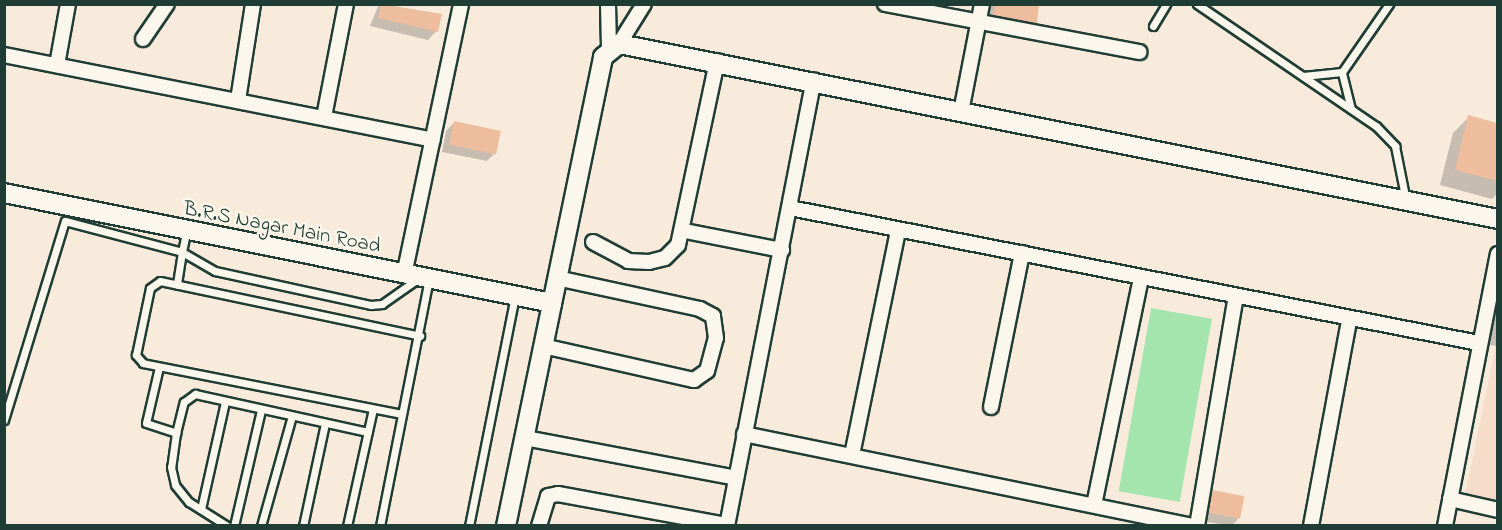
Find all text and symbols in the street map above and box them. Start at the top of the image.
street label: B.R.S Nagar Main Road [181,197,383,259]

